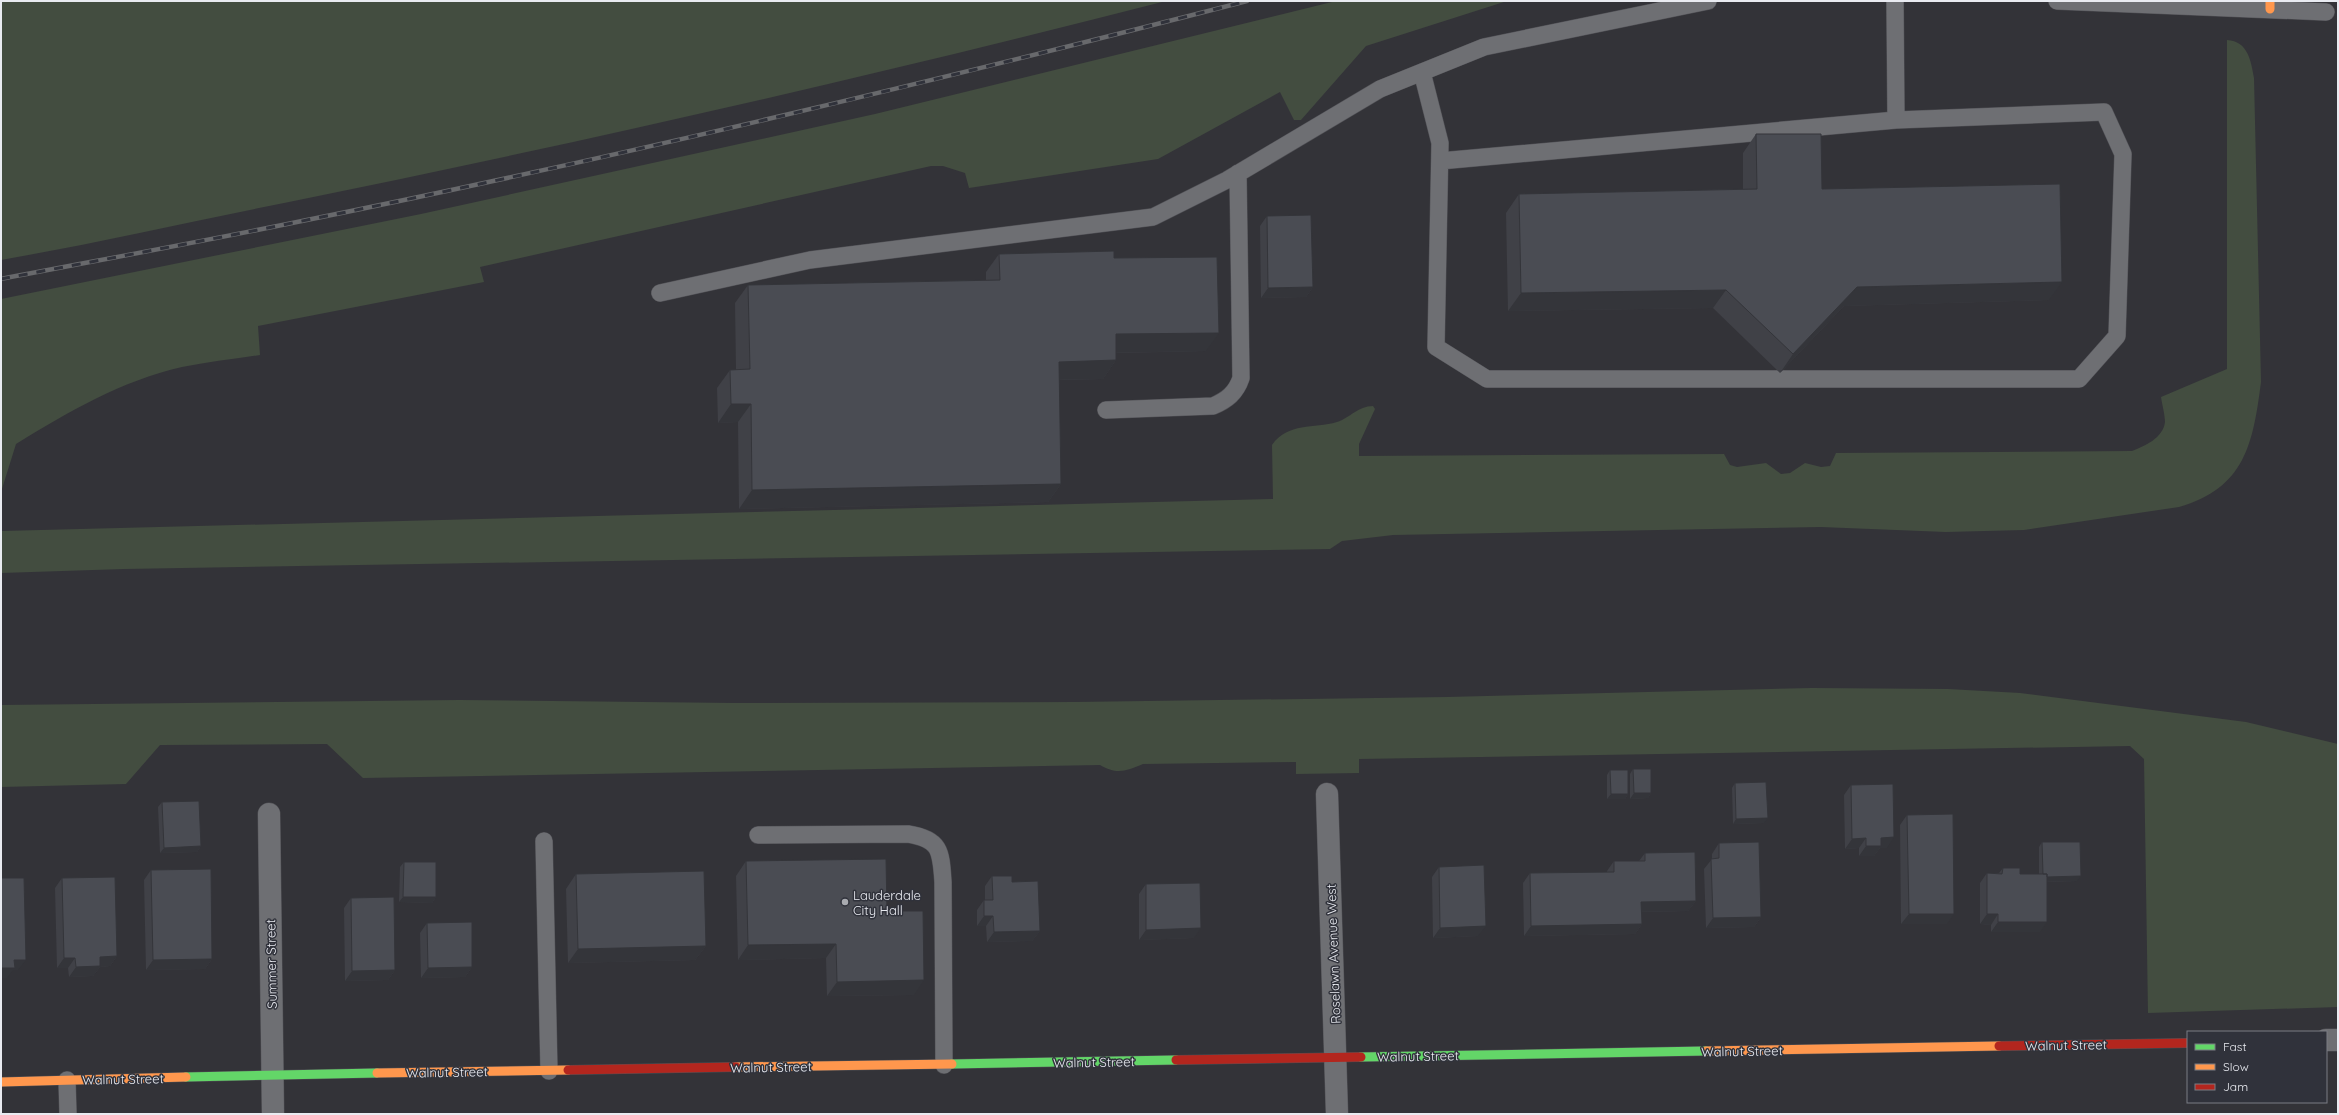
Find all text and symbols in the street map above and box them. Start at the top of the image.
street label: Roselawn Avenue West [1323,884,1343,1024]
place label: Lauderdale City Hall [853,887,921,918]
marker: Lauderdale City Hall [840,897,850,907]
street label: Summer Street [262,919,280,1009]
legend [2187,1031,2327,1103]
street label: Walnut Street [2025,1036,2107,1054]
text: Fast [2223,1039,2247,1054]
street label: Walnut Street [1701,1042,1783,1060]
street label: Walnut Street [1377,1047,1459,1065]
street label: Walnut Street [1053,1053,1135,1071]
street label: Walnut Street [730,1058,812,1076]
text: Slow [2223,1059,2249,1074]
street label: Walnut Street [406,1063,488,1081]
street label: Walnut Street [82,1070,164,1088]
text: Jam [2223,1079,2248,1094]

